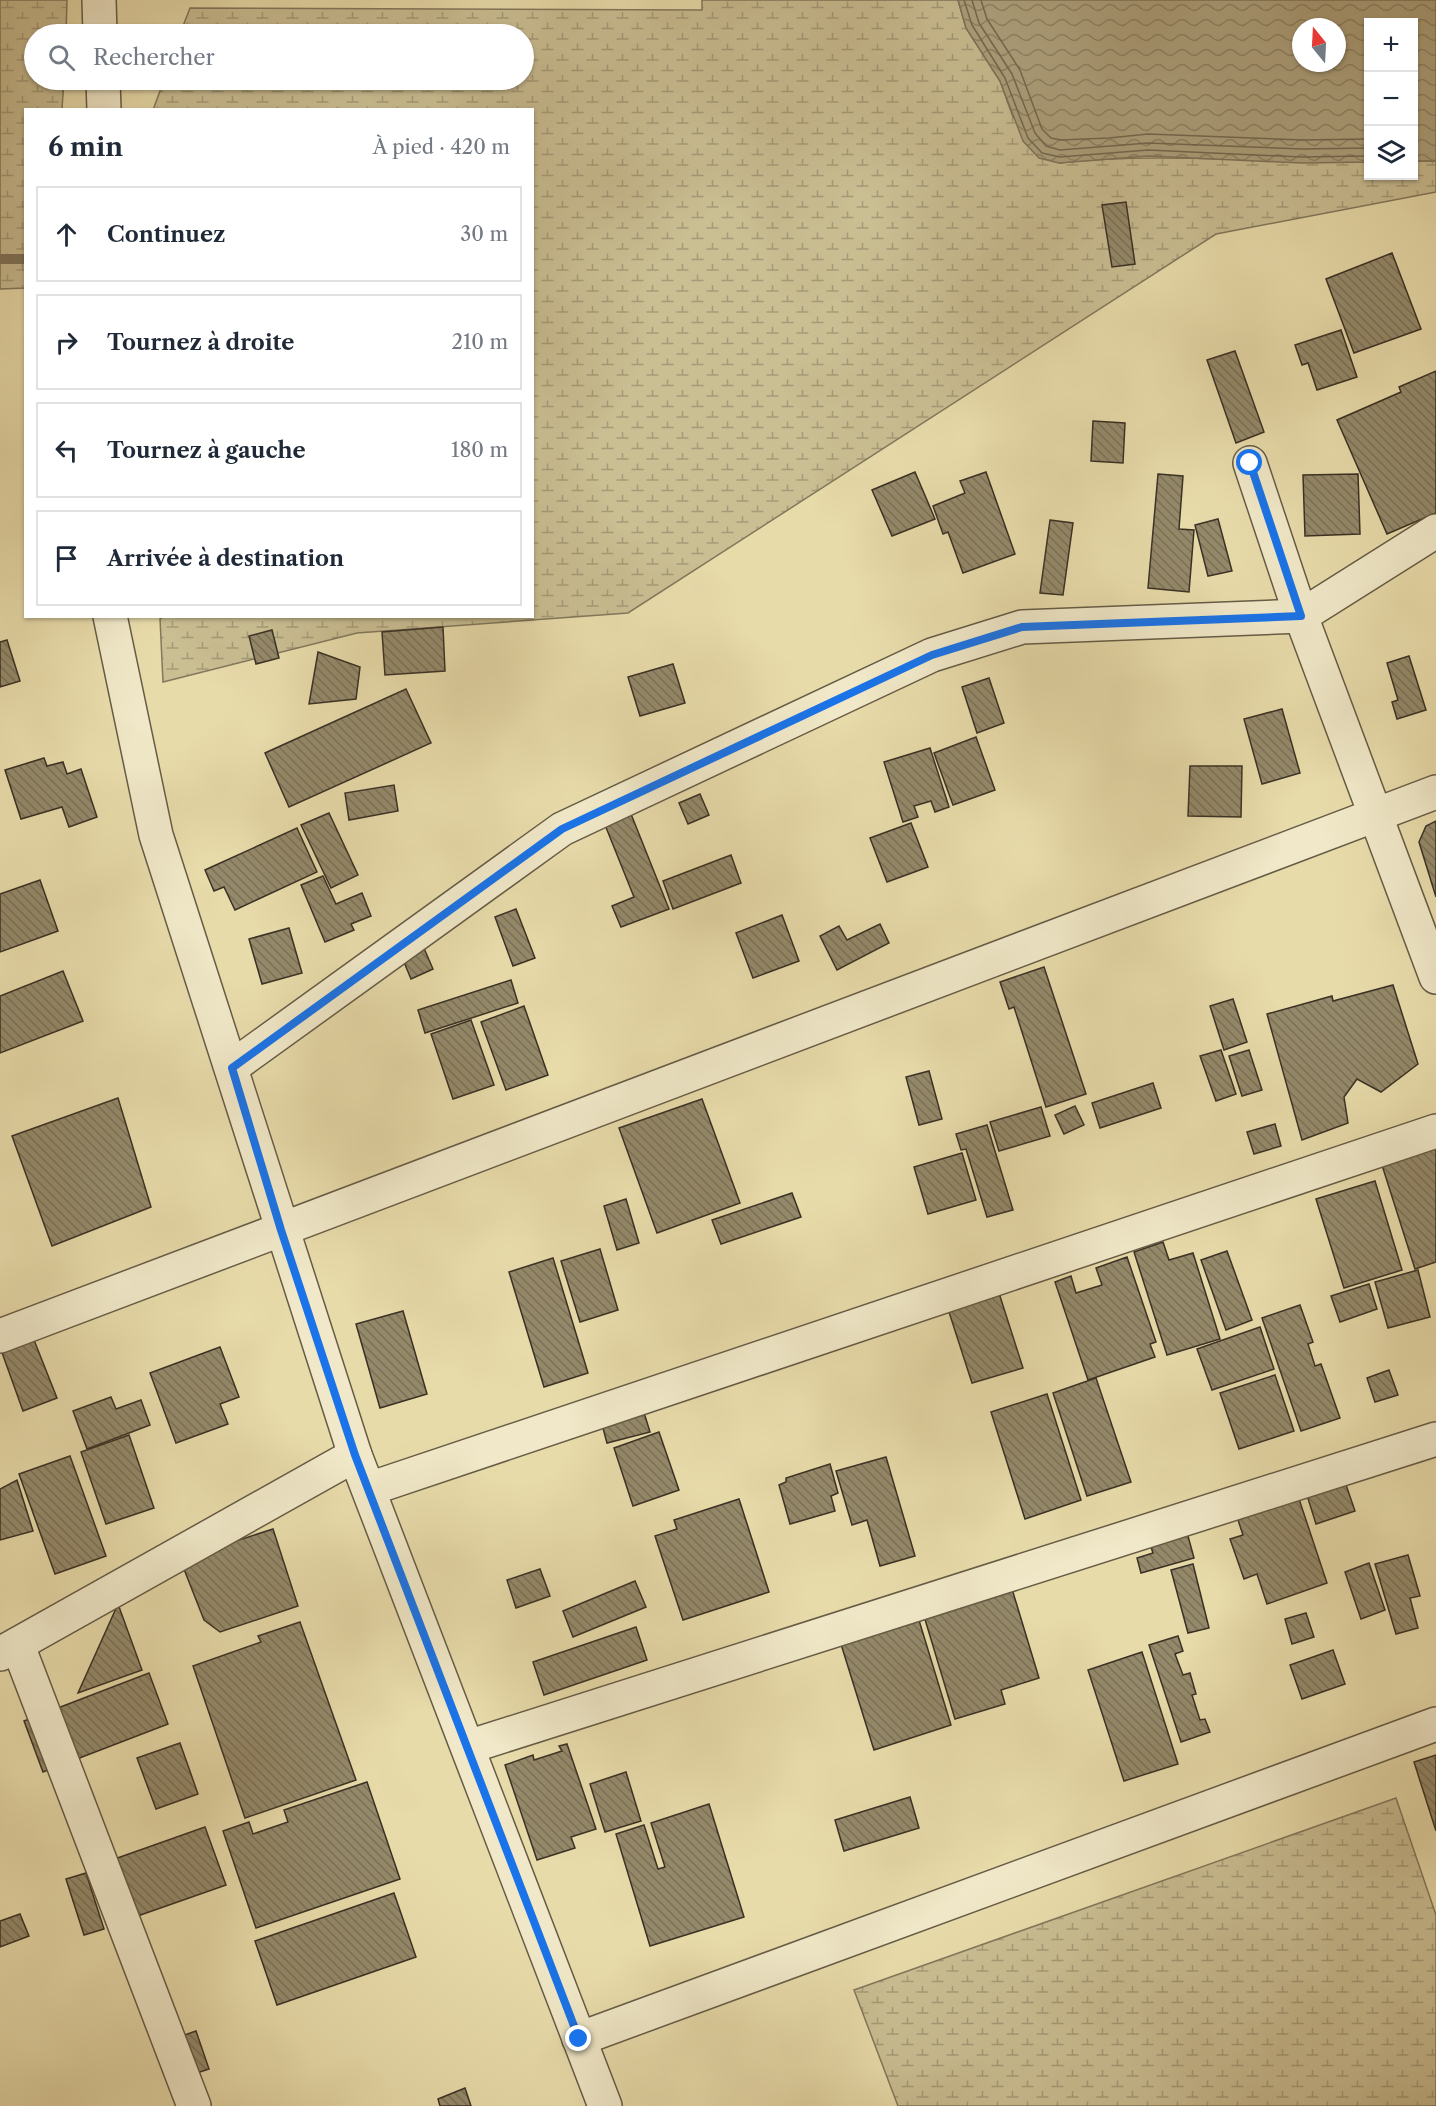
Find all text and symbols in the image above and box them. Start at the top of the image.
north arrow [1292,18,1346,72]
map controls [1364,18,1418,180]
button: + [1364,18,1418,72]
search box [24,24,534,90]
icon: search [45,41,78,74]
text: Rechercher [93,44,215,71]
button: − [1364,72,1418,126]
button: layers [1364,126,1418,180]
text: 6 min [48,131,123,163]
text: À pied · 420 m [373,135,510,159]
icon: ahead [50,218,83,251]
text: Continuez [107,221,226,248]
text: 30 m [460,222,508,246]
icon: right [50,326,83,359]
text: Tournez à droite [107,329,294,356]
text: 210 m [451,330,508,354]
icon: left [50,434,83,467]
text: Tournez à gauche [107,437,306,464]
text: 180 m [451,438,508,462]
route start [1236,449,1262,475]
icon: arrive [50,542,83,575]
text: Arrivée à destination [107,545,344,572]
route end [565,2025,591,2051]

